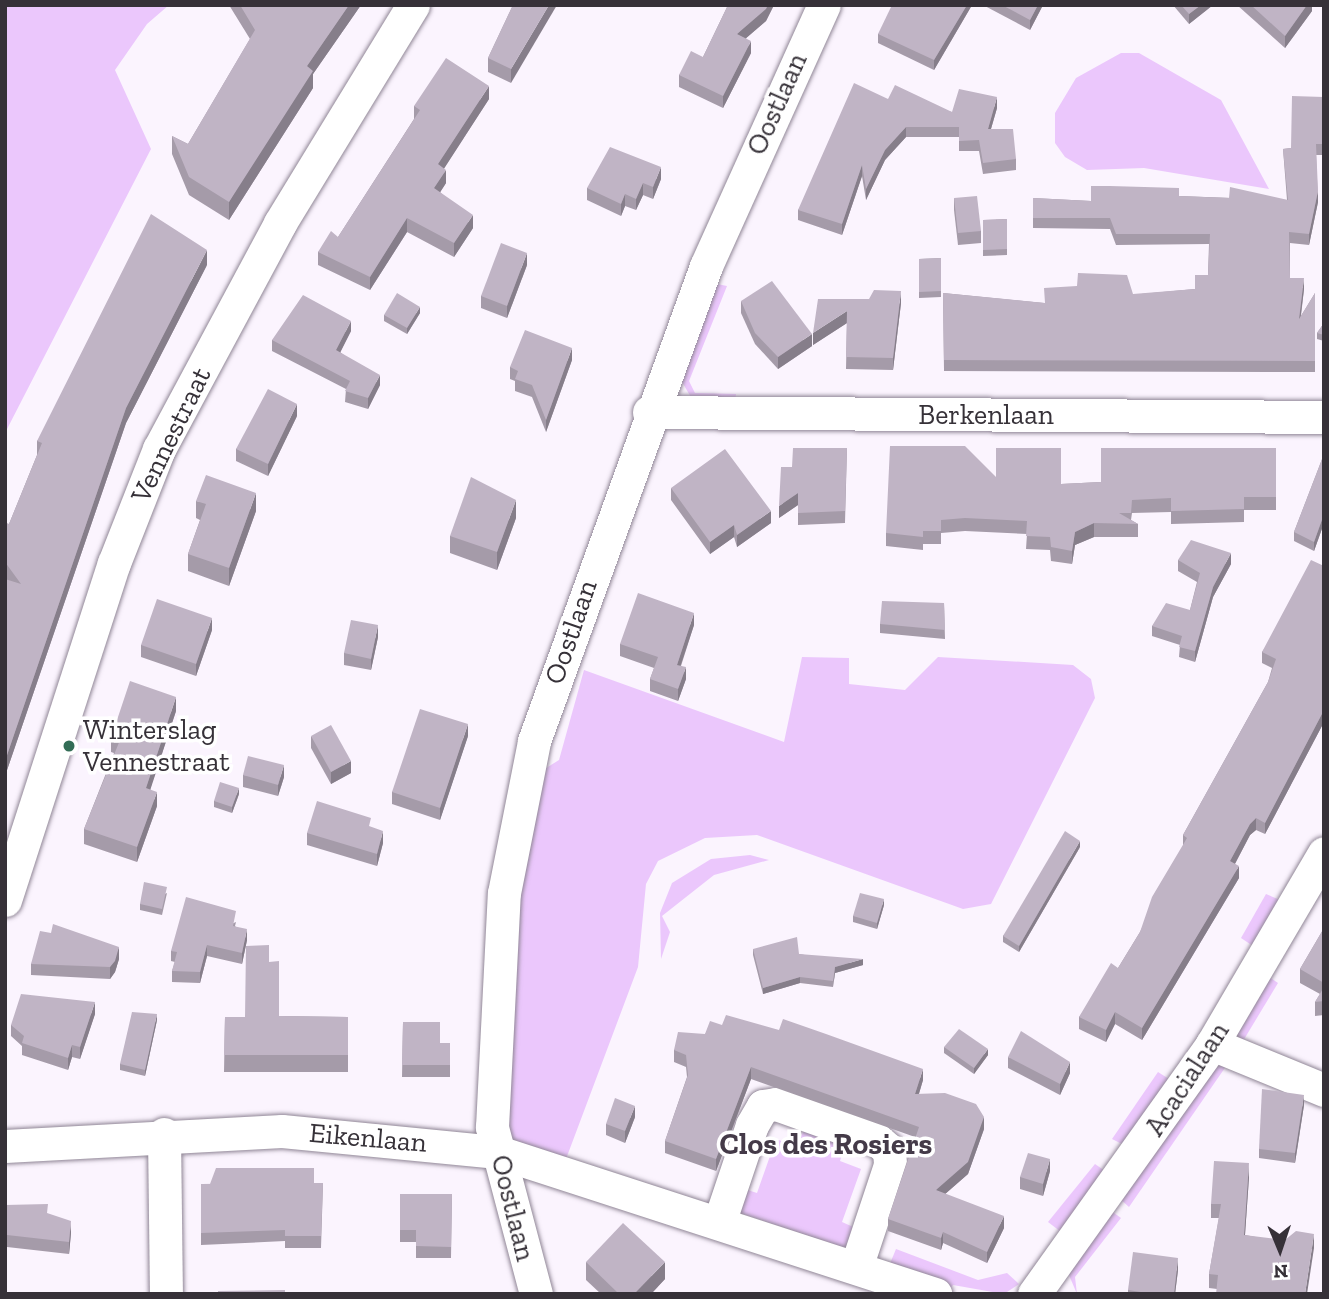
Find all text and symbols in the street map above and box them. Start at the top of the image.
street label: Oostlaan [740,48,814,160]
street label: Vennestraat [124,362,218,508]
street label: Berkenlaan [918,398,1054,432]
street label: Oostlaan [538,575,604,689]
place label: Winterslag Vennestraat [83,713,230,779]
marker: Winterslag Vennestraat [61,738,77,754]
street label: Acacialaan [1138,1016,1236,1142]
street label: Eikenlaan [308,1116,428,1160]
district label: Clos des Rosiers [720,1126,932,1162]
street label: Oostlaan [484,1152,542,1264]
north arrow [1245,1215,1315,1285]
text: N [1273,1260,1288,1283]

